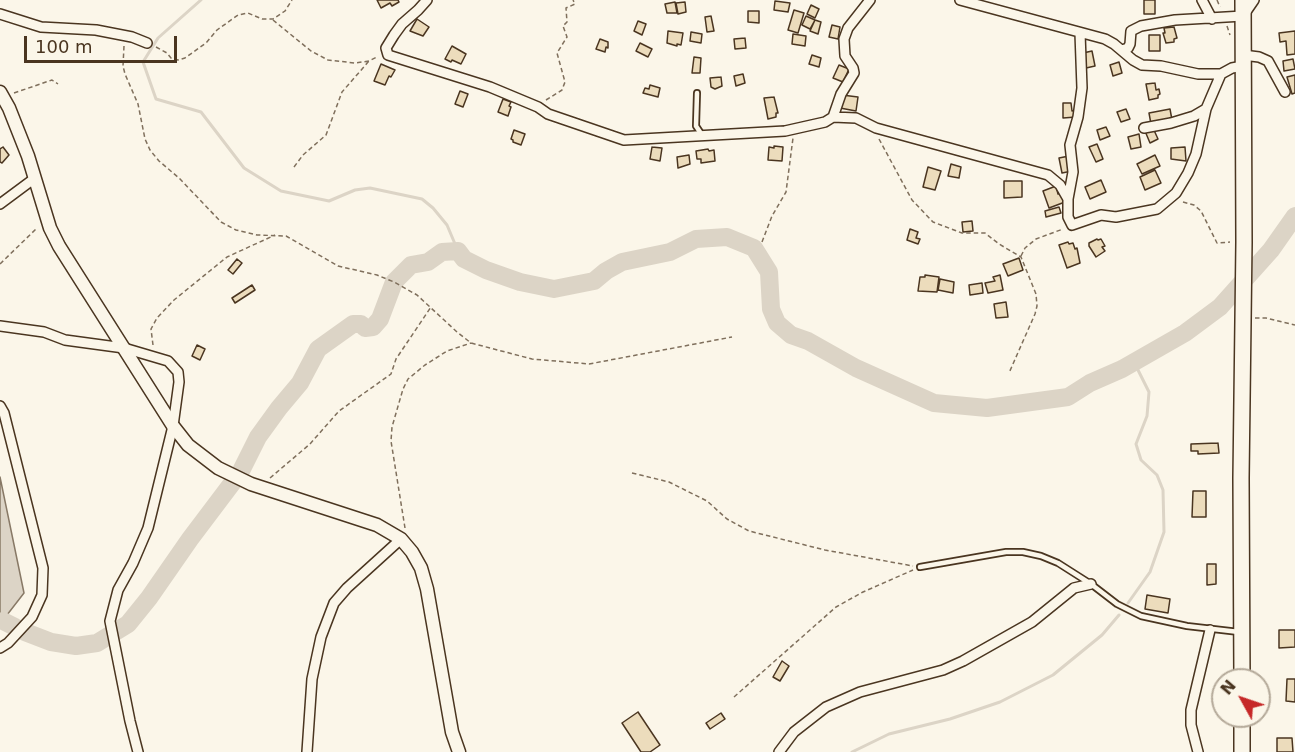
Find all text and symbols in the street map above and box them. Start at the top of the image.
scale bar [27,24,180,62]
text: 100 m [35,36,93,57]
north arrow [1211,668,1271,728]
text: N [1217,676,1240,699]

